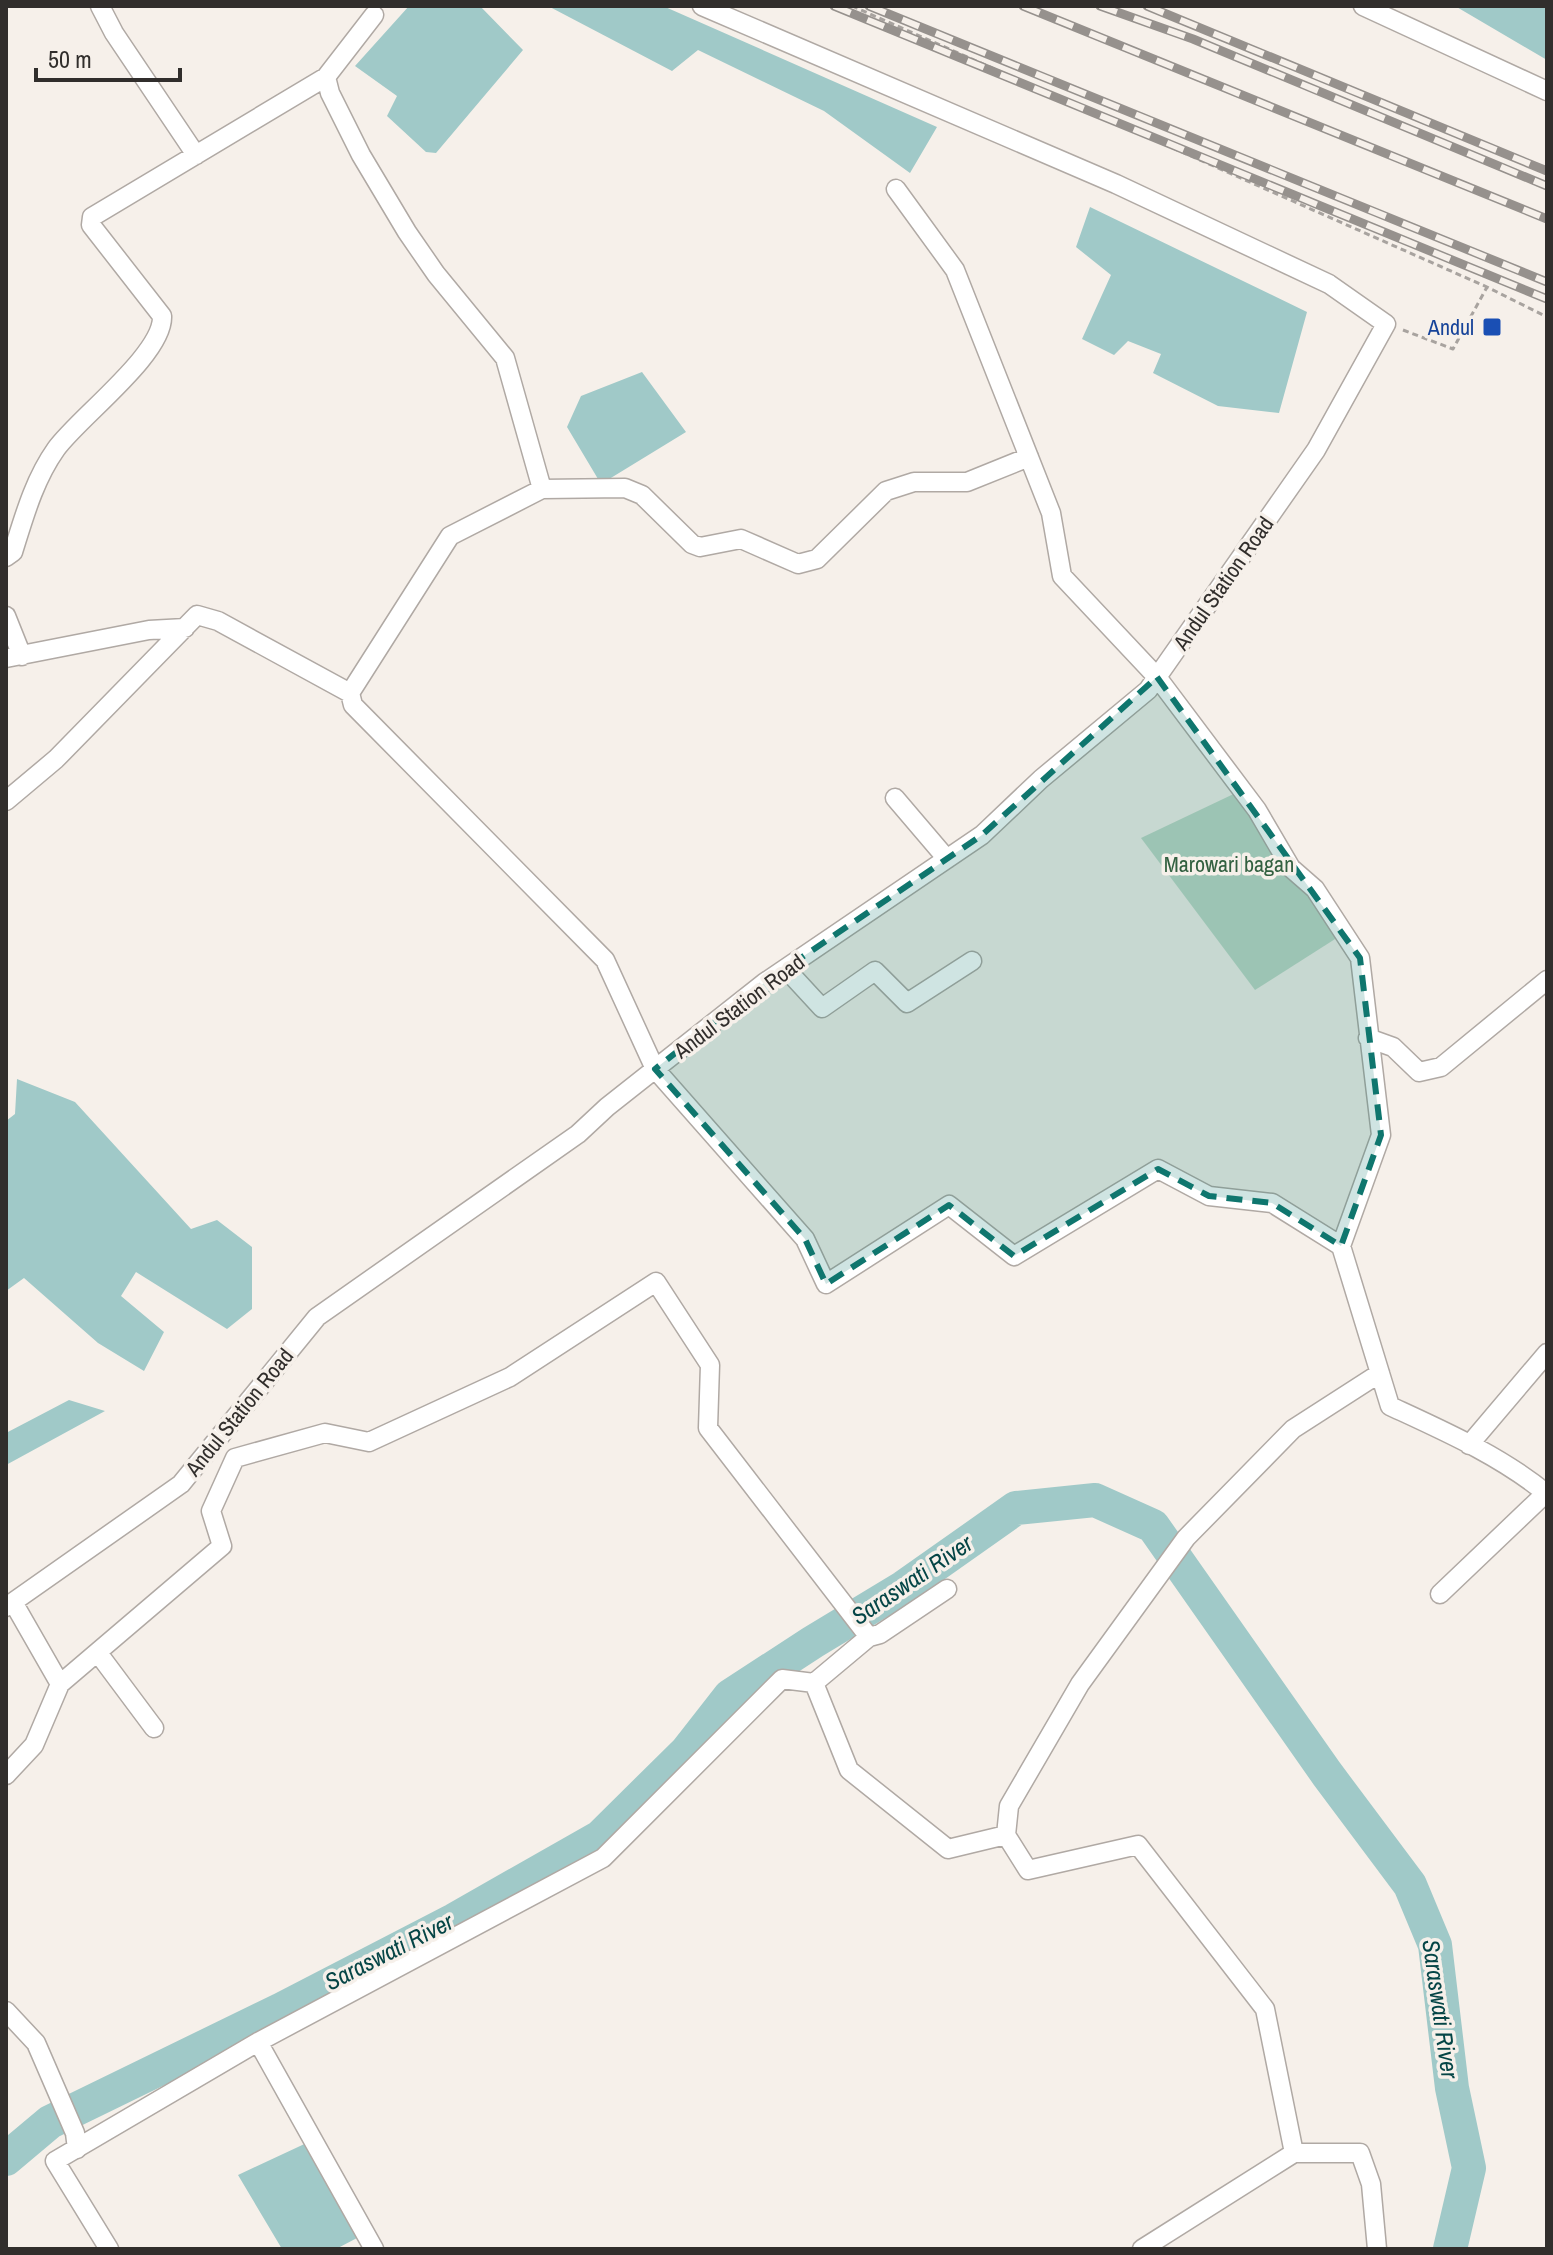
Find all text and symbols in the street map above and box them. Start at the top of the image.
scale bar [36,32,180,82]
text: 50 m [48,43,92,75]
place label: Andul [1427,312,1474,342]
marker: Andul [1481,316,1503,338]
street label: Andul Station Road [1165,510,1280,657]
park label: Marowari bagan [1164,849,1294,879]
street label: Andul Station Road [667,947,811,1066]
street label: Andul Station Road [177,1342,300,1483]
water label: Saraswati River [844,1526,980,1632]
water label: Saraswati River [319,1904,459,1997]
water label: Saraswati River [1415,1937,1467,2082]

